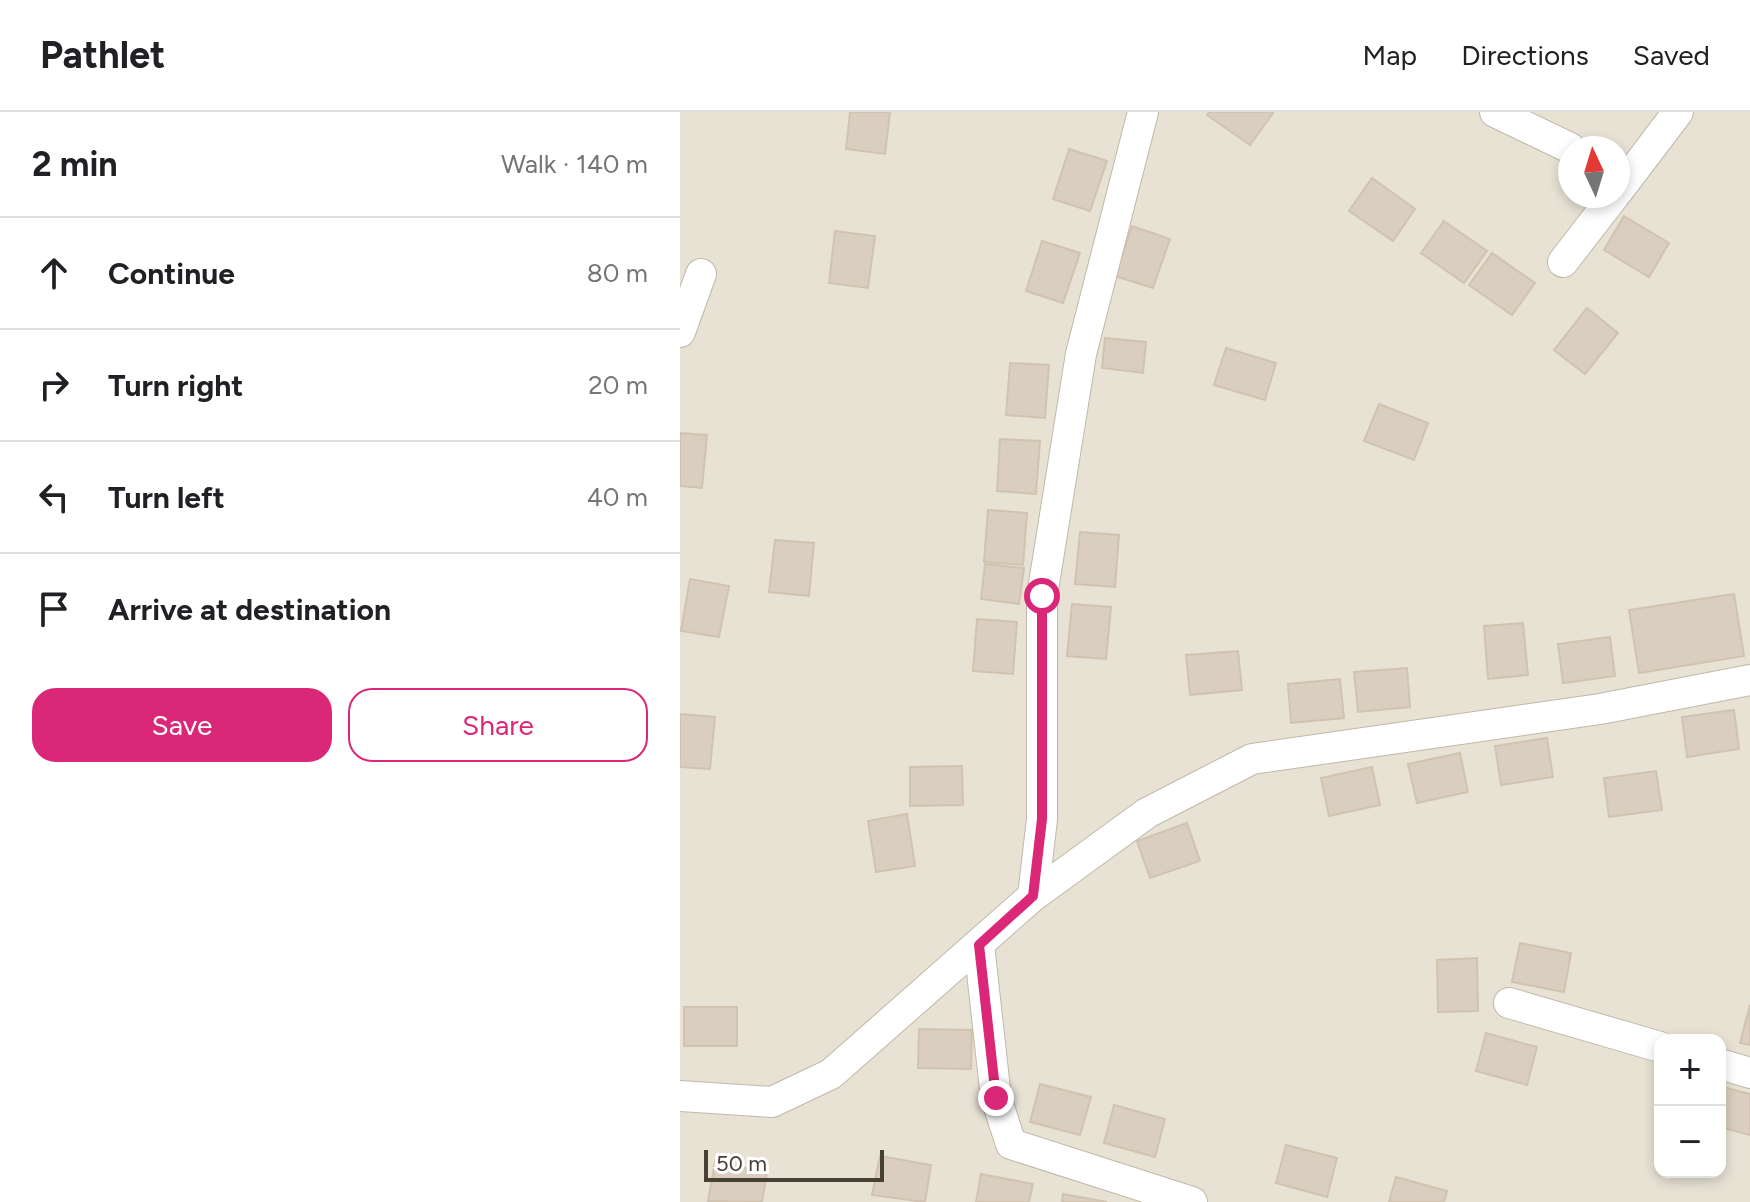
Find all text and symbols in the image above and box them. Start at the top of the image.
text: Pathlet [40,32,165,78]
text: Map [1363,38,1417,72]
text: Directions [1461,38,1589,72]
text: Saved [1633,38,1710,72]
north arrow [1558,136,1630,208]
text: 2 min [32,144,118,185]
text: Walk · 140 m [501,148,648,180]
icon: ahead [32,251,76,295]
text: Continue [108,255,235,292]
text: 80 m [587,257,648,289]
icon: right [32,363,76,407]
text: Turn right [108,367,243,404]
text: 20 m [588,369,648,401]
icon: left [32,475,76,519]
text: Turn left [108,479,225,516]
text: 40 m [587,481,648,513]
route start [1024,578,1060,614]
icon: arrive [32,587,76,631]
text: Arrive at destination [108,591,391,628]
button: Save [32,688,332,762]
button: Share [348,688,648,762]
map controls [1654,1034,1726,1178]
button: + [1654,1034,1726,1106]
route end [978,1080,1014,1116]
button: − [1654,1106,1726,1178]
scale bar [704,1146,884,1182]
text: 50 m [716,1150,767,1177]

